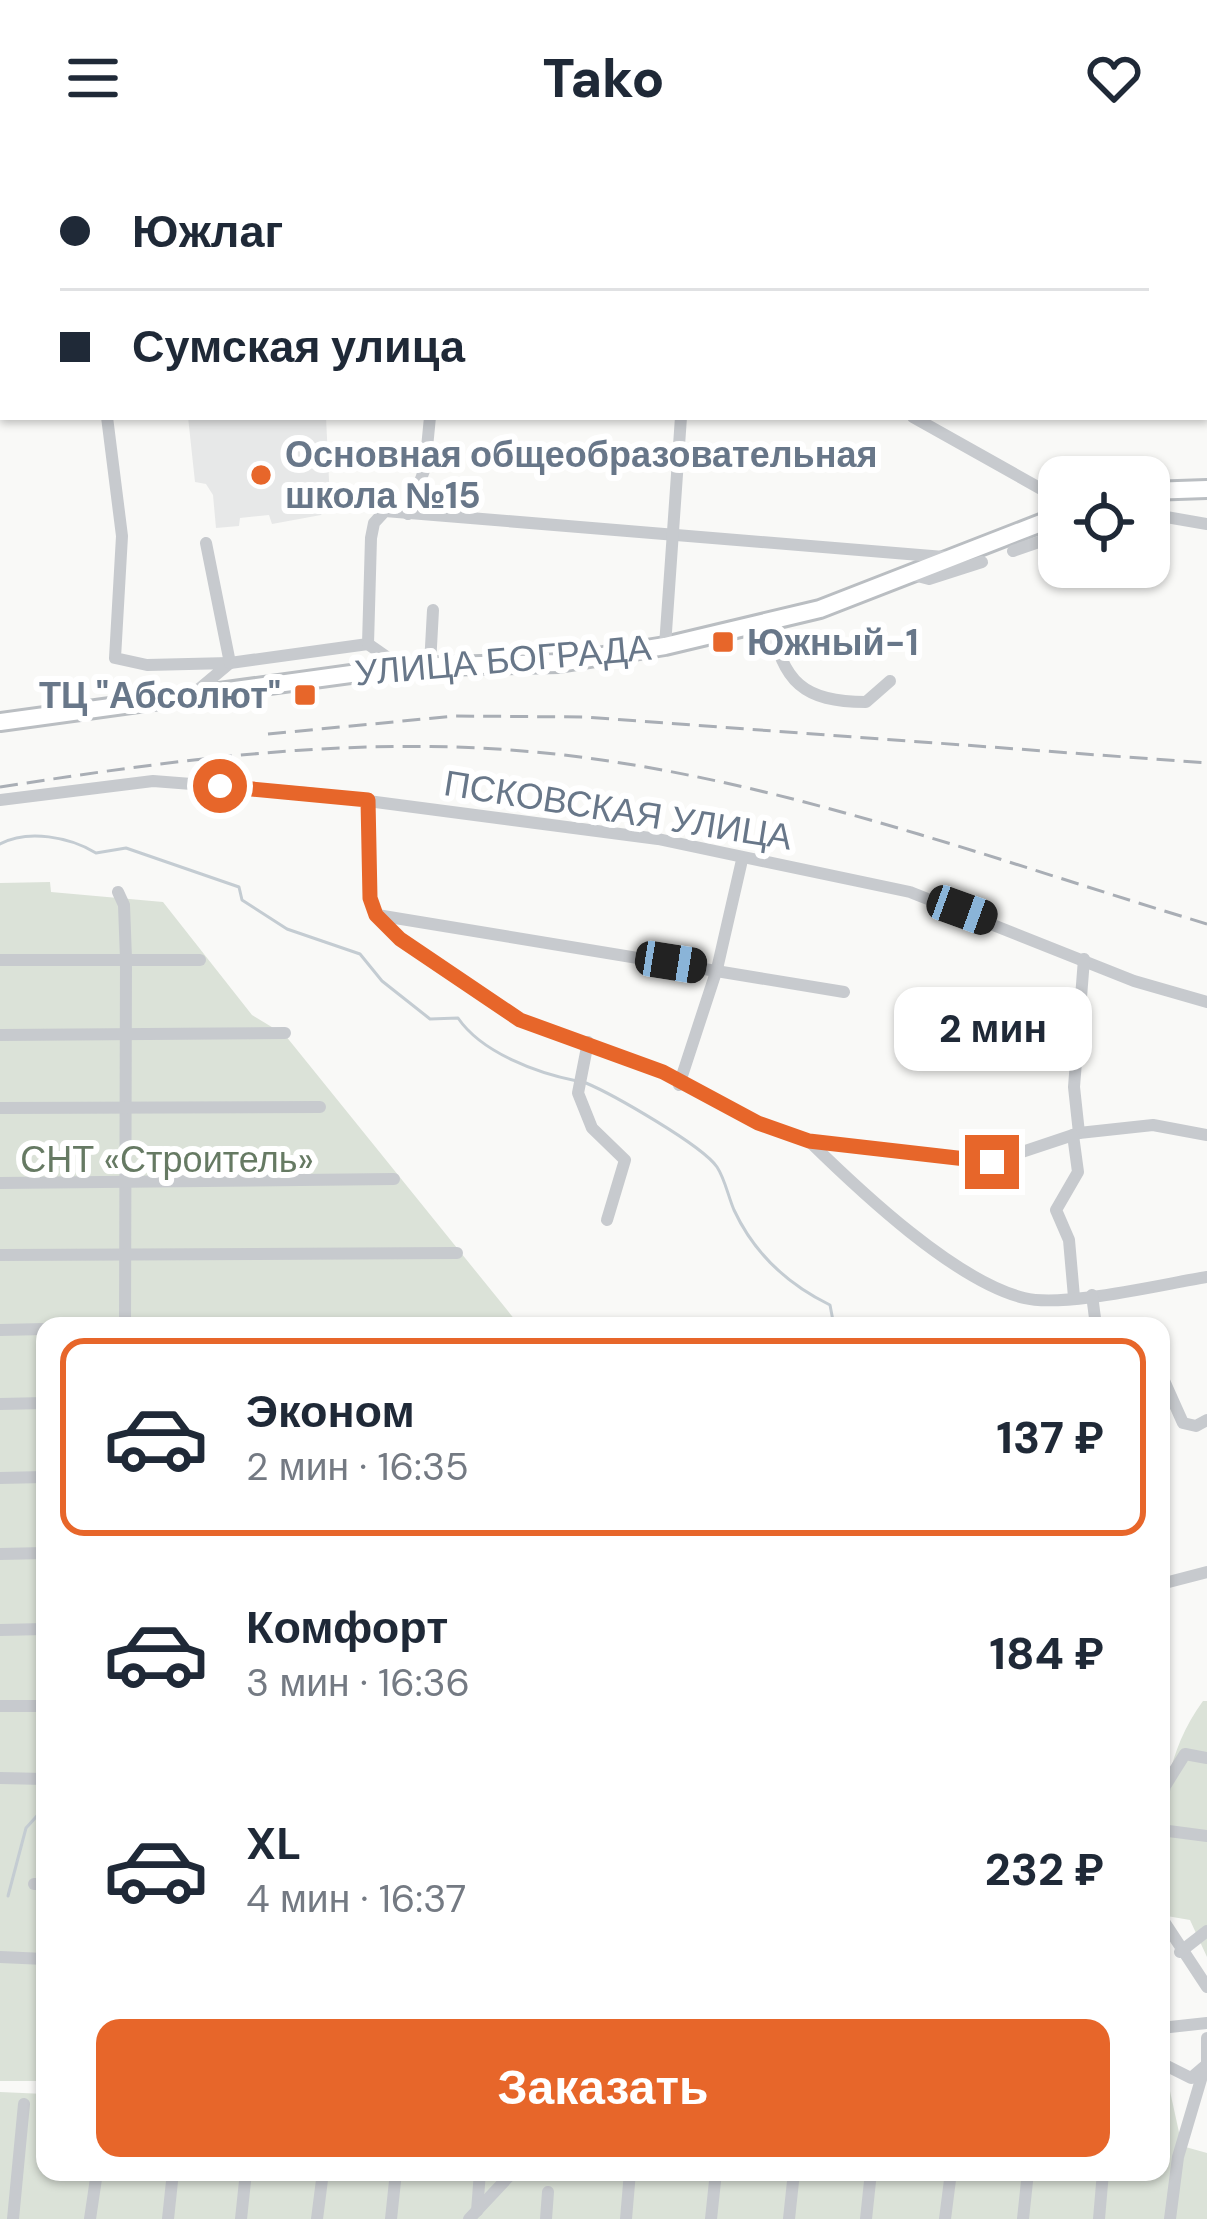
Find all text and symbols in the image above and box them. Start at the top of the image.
text: Tako [543,43,664,114]
icon: menu [60,45,126,111]
icon: heart [1081,45,1147,111]
text: Южлаг [132,202,283,261]
text: Сумская улица [132,317,465,376]
place label: Основная общеобразовательная школа №15 [285,431,878,519]
map controls [1038,456,1170,588]
button: locate [1038,456,1170,588]
marker: Основная общеобразовательная школа №15 [248,462,274,488]
place label: Южный-1 [747,619,919,666]
street label: УЛИЦА БОГРАДА [353,624,653,696]
marker: Южный-1 [710,629,736,655]
place label: ТЦ "Абсолют" [39,672,281,719]
marker: ТЦ "Абсолют" [292,682,318,708]
route start [193,759,247,813]
street label: ПСКОВСКАЯ УЛИЦА [441,759,795,861]
car [922,881,1002,939]
car [633,939,709,985]
callout: 2 мин [893,988,1091,1072]
text: 2 мин [939,1003,1047,1054]
route end [965,1135,1019,1189]
park label: СНТ «Строитель» [20,1136,314,1183]
text: Эконом [246,1382,415,1441]
icon: car [102,1383,210,1491]
text: 137 ₽ [996,1408,1104,1467]
text: 2 мин · 16:35 [246,1441,469,1492]
text: Комфорт [246,1598,448,1657]
icon: car [102,1599,210,1707]
text: 184 ₽ [989,1624,1104,1683]
text: 3 мин · 16:36 [246,1657,470,1708]
text: XL [246,1814,301,1873]
icon: car [102,1815,210,1923]
text: 232 ₽ [985,1840,1104,1899]
text: 4 мин · 16:37 [246,1873,466,1924]
button: Заказать [96,2019,1110,2157]

